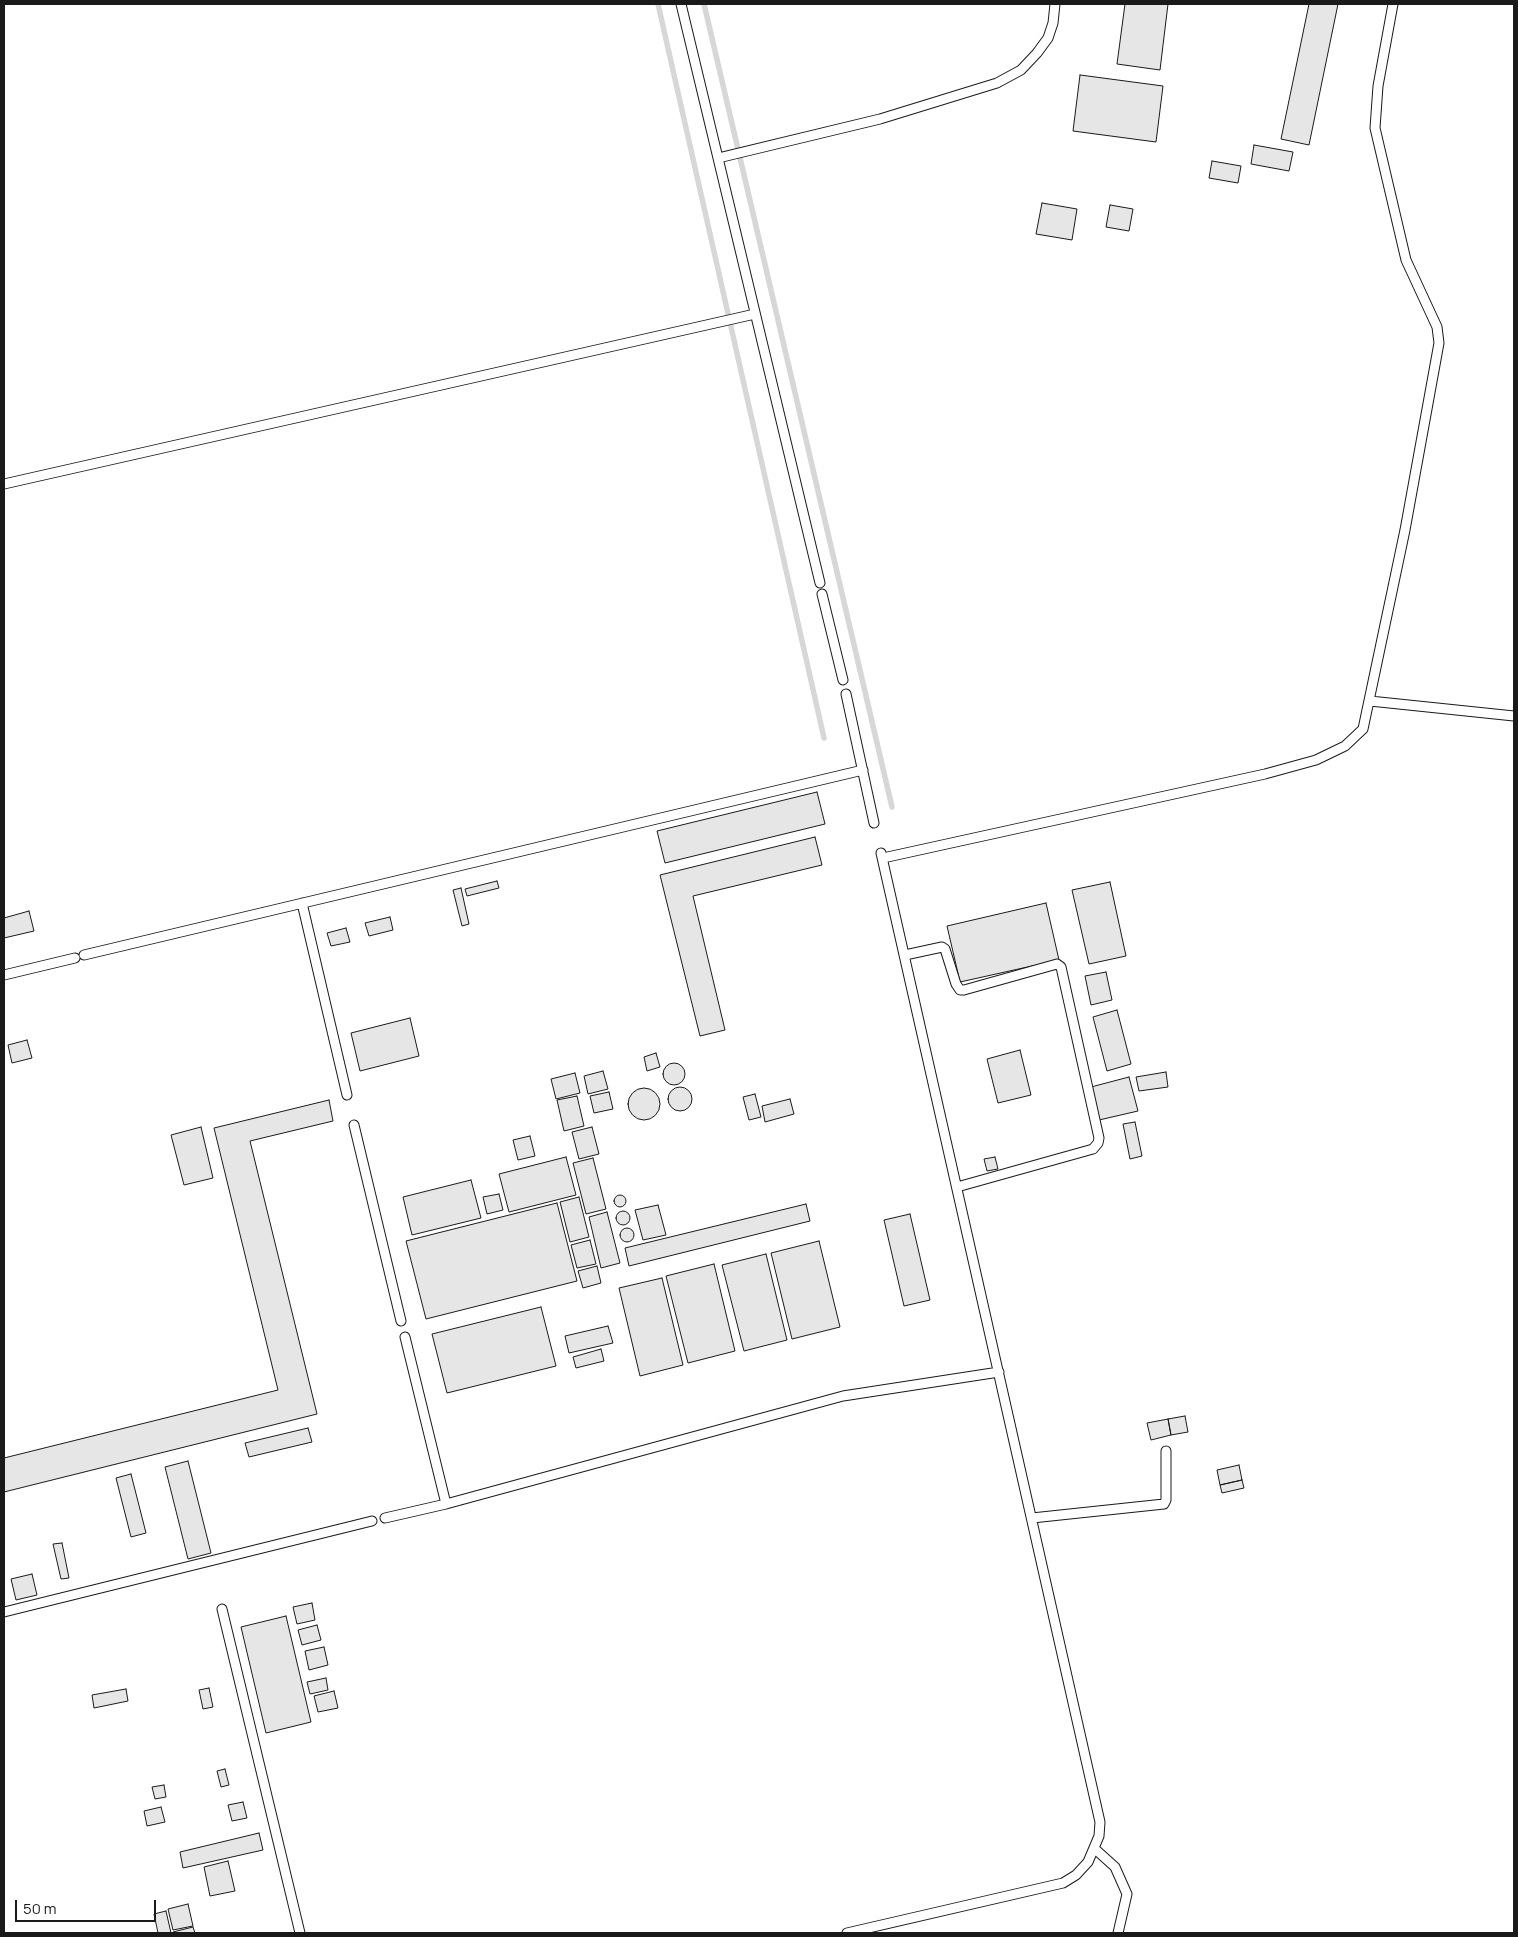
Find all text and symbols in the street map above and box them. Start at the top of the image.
scale bar [18,1890,159,1922]
text: 50 m [23,1898,57,1919]

